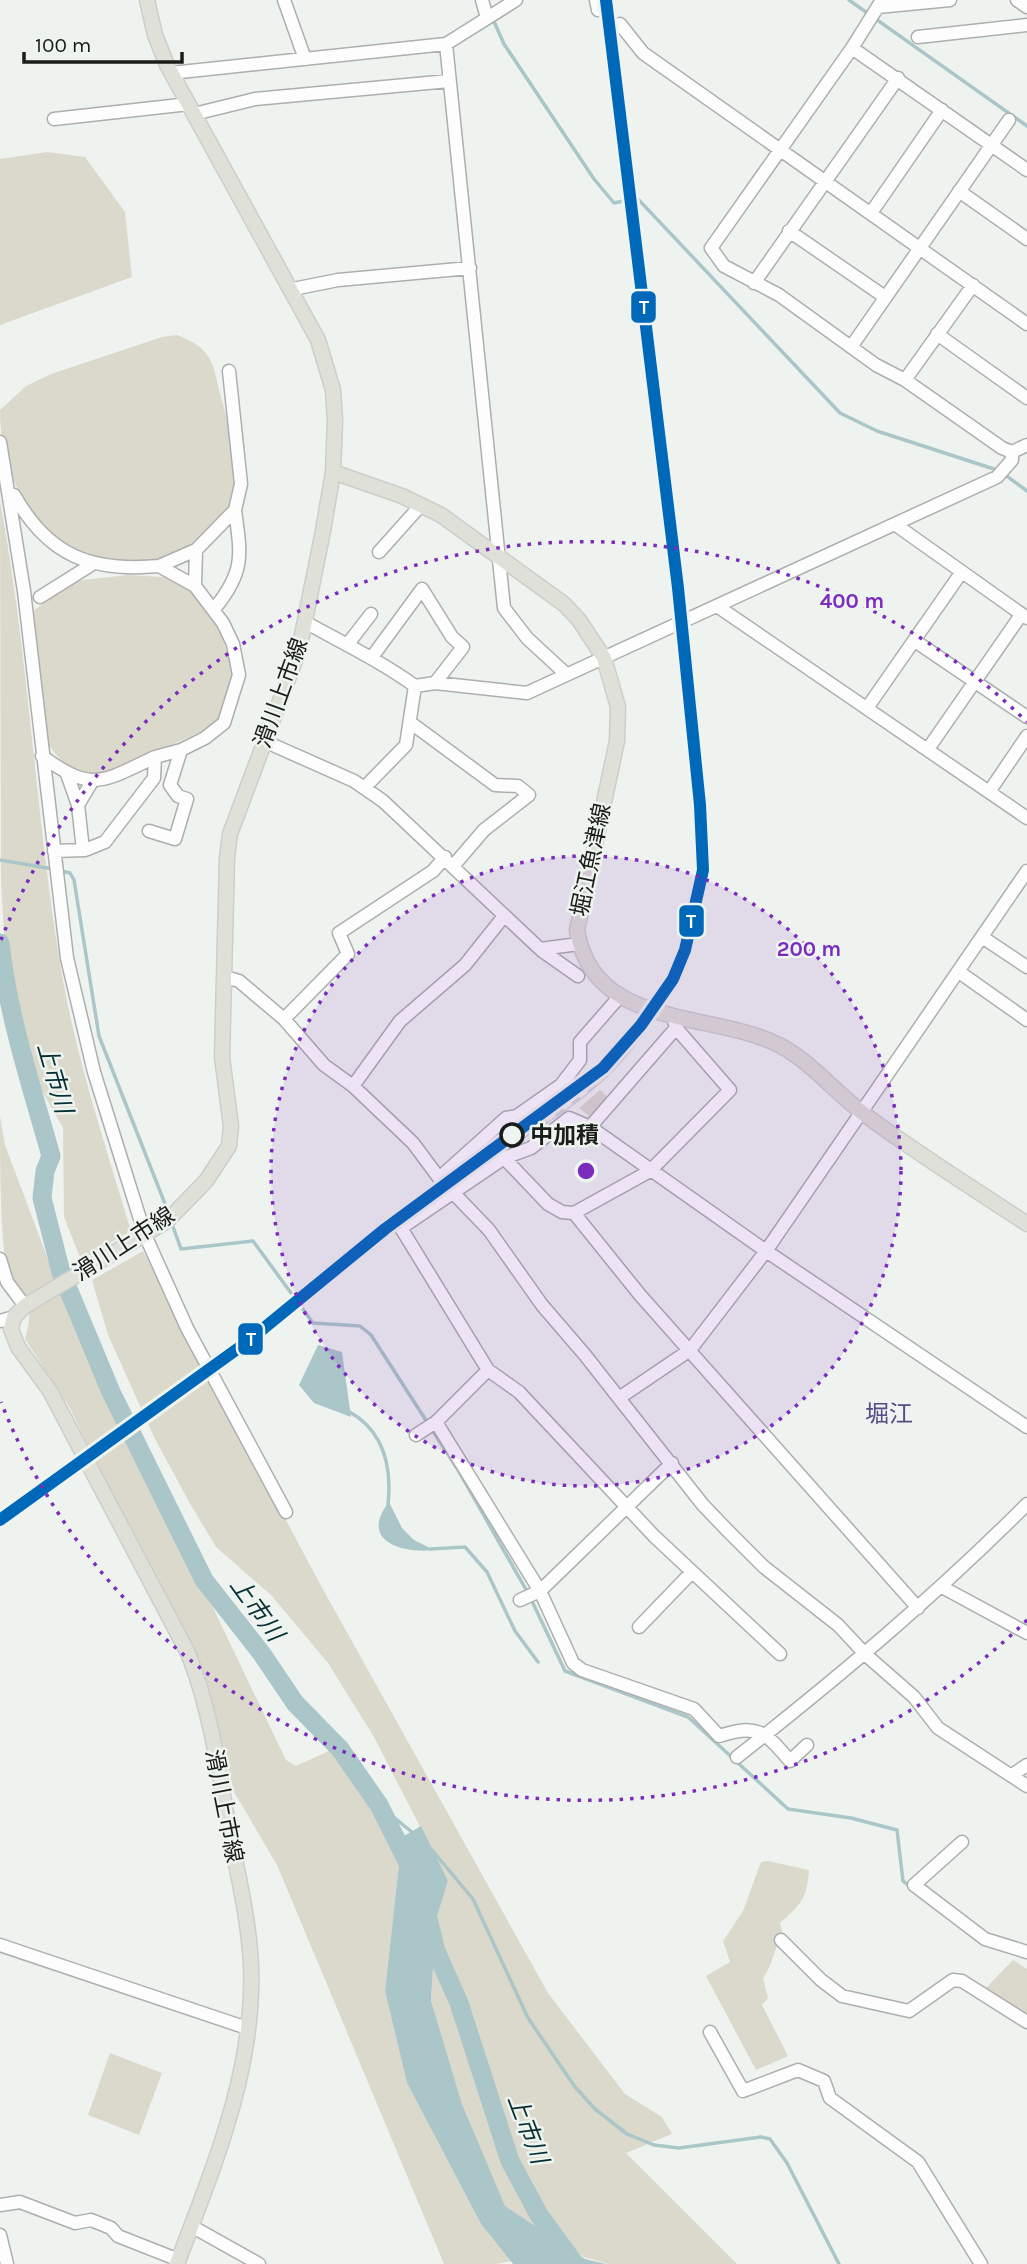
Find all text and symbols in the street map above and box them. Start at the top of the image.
scale bar [24,21,182,65]
text: 100 m [35,33,92,57]
line badge: T [630,290,657,324]
text: T [639,297,649,319]
text: 400 m [820,589,884,613]
street label: 滑川上市線 [249,634,313,752]
street label: 堀江魚津線 [566,801,616,919]
line badge: T [678,904,705,938]
text: T [686,911,696,933]
text: 200 m [777,937,841,961]
water label: 上市川 [32,1040,79,1119]
place label: 中加積 [530,1122,599,1149]
marker: 中加積 [500,1123,524,1147]
centre of rings [574,1159,598,1183]
street label: 滑川上市線 [68,1201,180,1287]
line badge: T [237,1322,264,1356]
text: T [246,1329,256,1351]
district label: 堀江 [865,1400,913,1428]
water label: 上市川 [225,1572,291,1649]
street label: 滑川上市線 [200,1747,248,1865]
water label: 上市川 [502,2090,555,2170]

